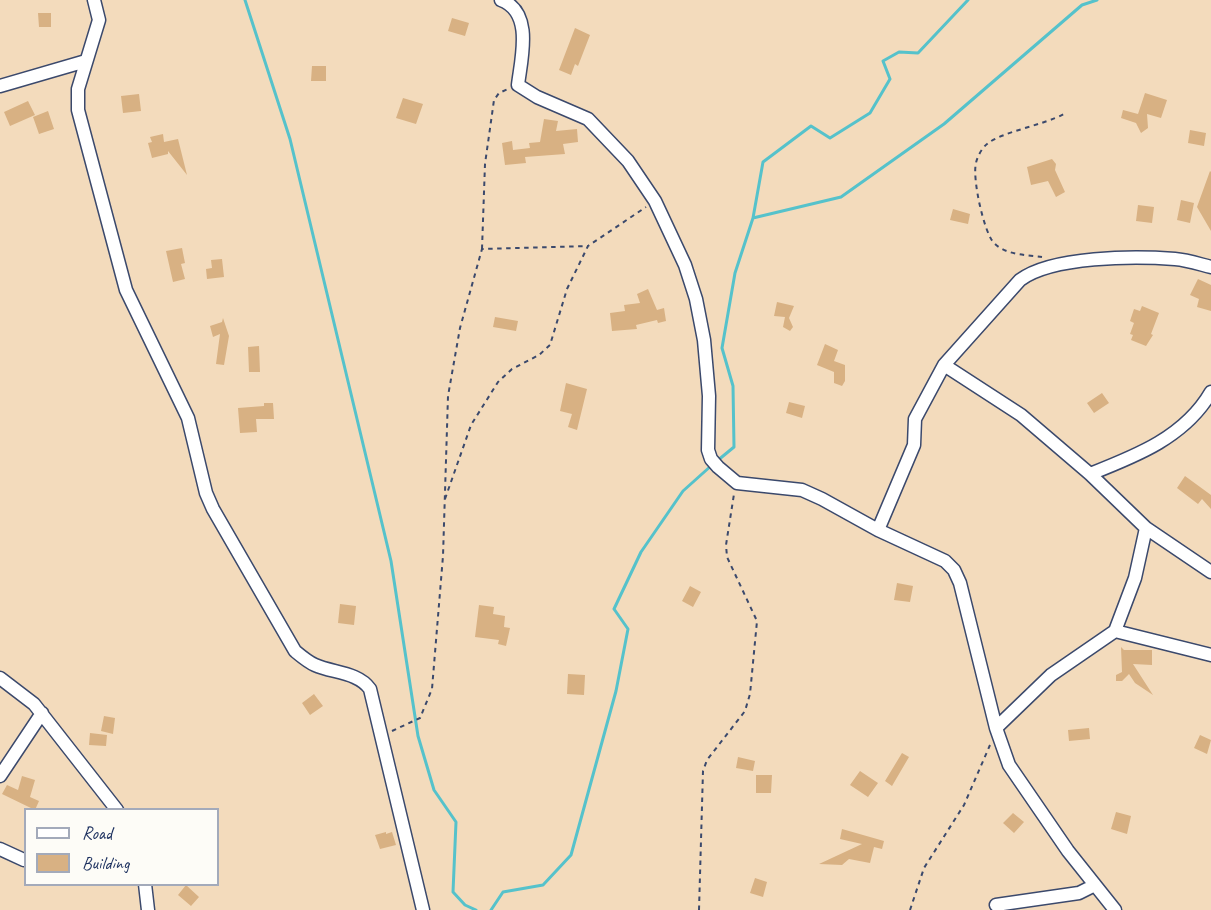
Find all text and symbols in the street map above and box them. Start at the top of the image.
legend [24,808,219,886]
text: Road [82,822,112,844]
text: Building [82,852,129,874]

